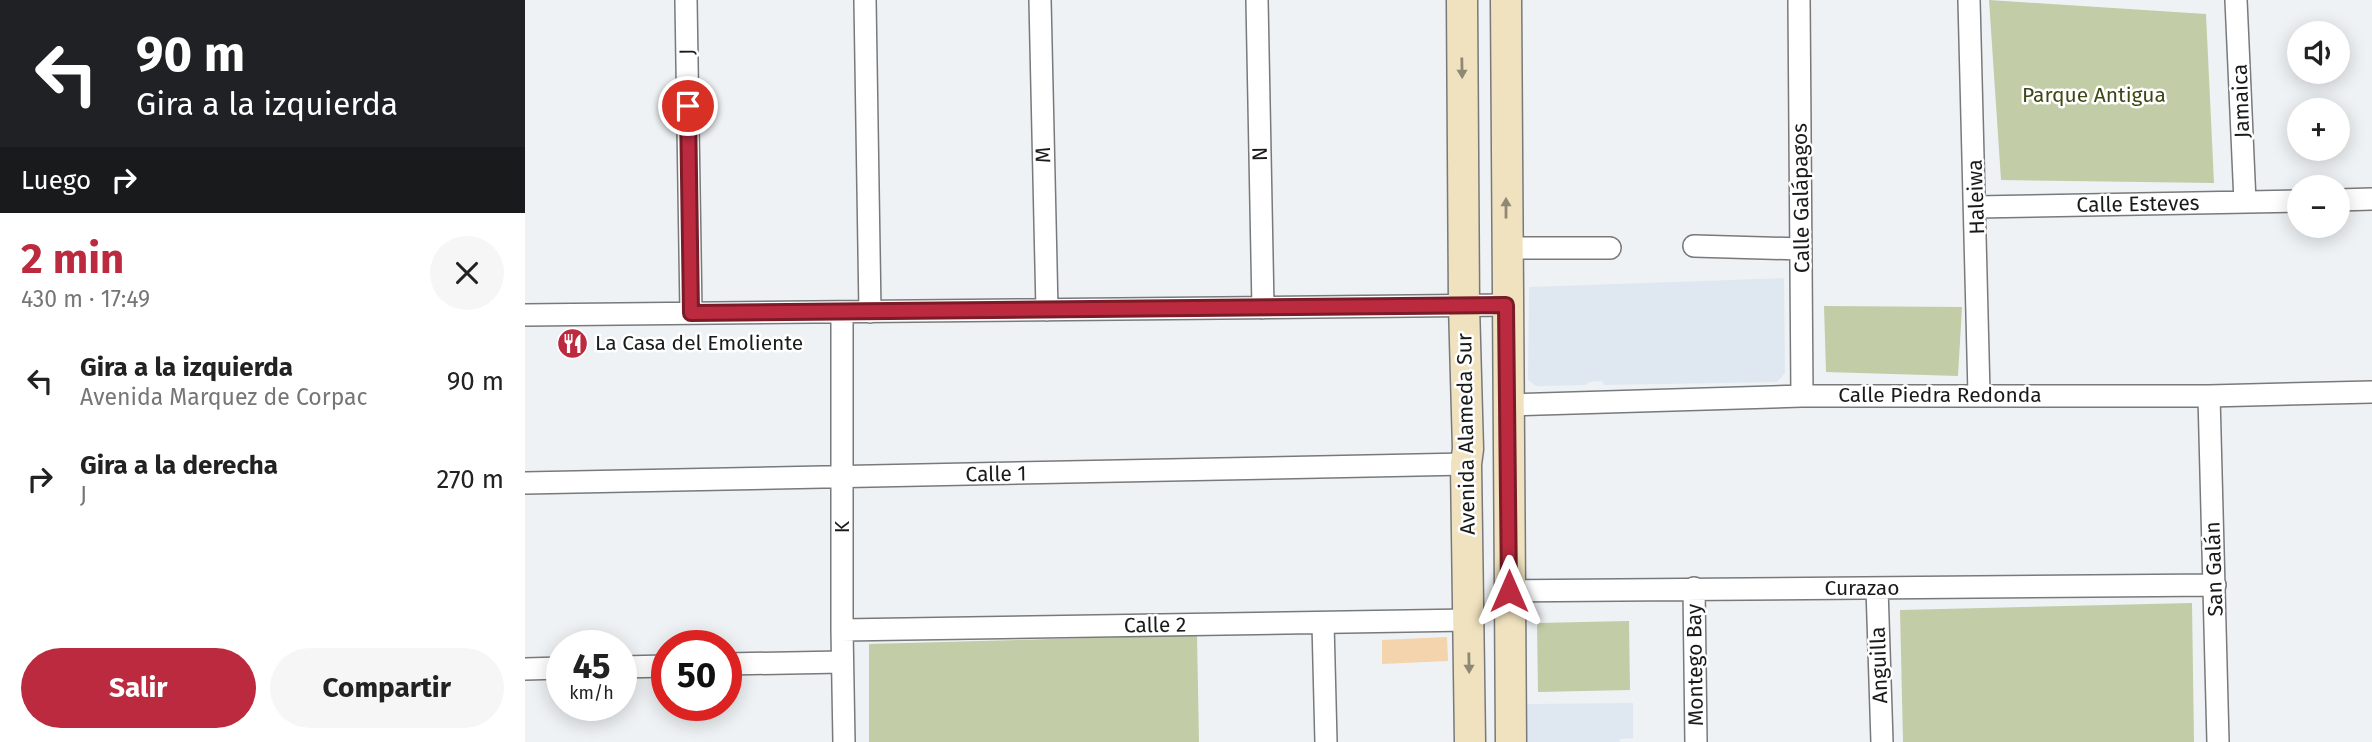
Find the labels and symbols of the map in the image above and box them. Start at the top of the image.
street label: J [674,49,700,55]
one-way arrow [1456,57,1468,79]
street label: Jamaica [2227,63,2255,139]
pin [658,76,718,136]
park label: Parque Antigua [2022,82,2166,108]
street label: Calle Galápagos [1787,123,1815,273]
street label: M [1030,147,1056,163]
street label: N [1247,147,1273,161]
street label: Haleiwa [1962,159,1990,235]
street label: Calle Esteves [2076,190,2200,218]
one-way arrow [1500,197,1512,219]
restaurant icon: La Casa del Emoliente [555,326,589,360]
place label: La Casa del Emoliente [595,330,803,356]
street label: Avenida Alameda Sur [1451,333,1481,535]
street label: Calle Piedra Redonda [1838,382,2042,408]
street label: Calle 1 [965,460,1027,488]
street label: K [829,520,855,533]
street label: San Galán [2199,521,2229,617]
position arrow [1472,554,1546,628]
street label: Curazao [1825,575,1899,601]
street label: Montego Bay [1681,603,1709,726]
street label: Calle 2 [1124,611,1186,639]
street label: Anguilla [1865,626,1893,704]
speed limit sign: 50 [651,630,742,721]
one-way arrow [1463,652,1475,674]

